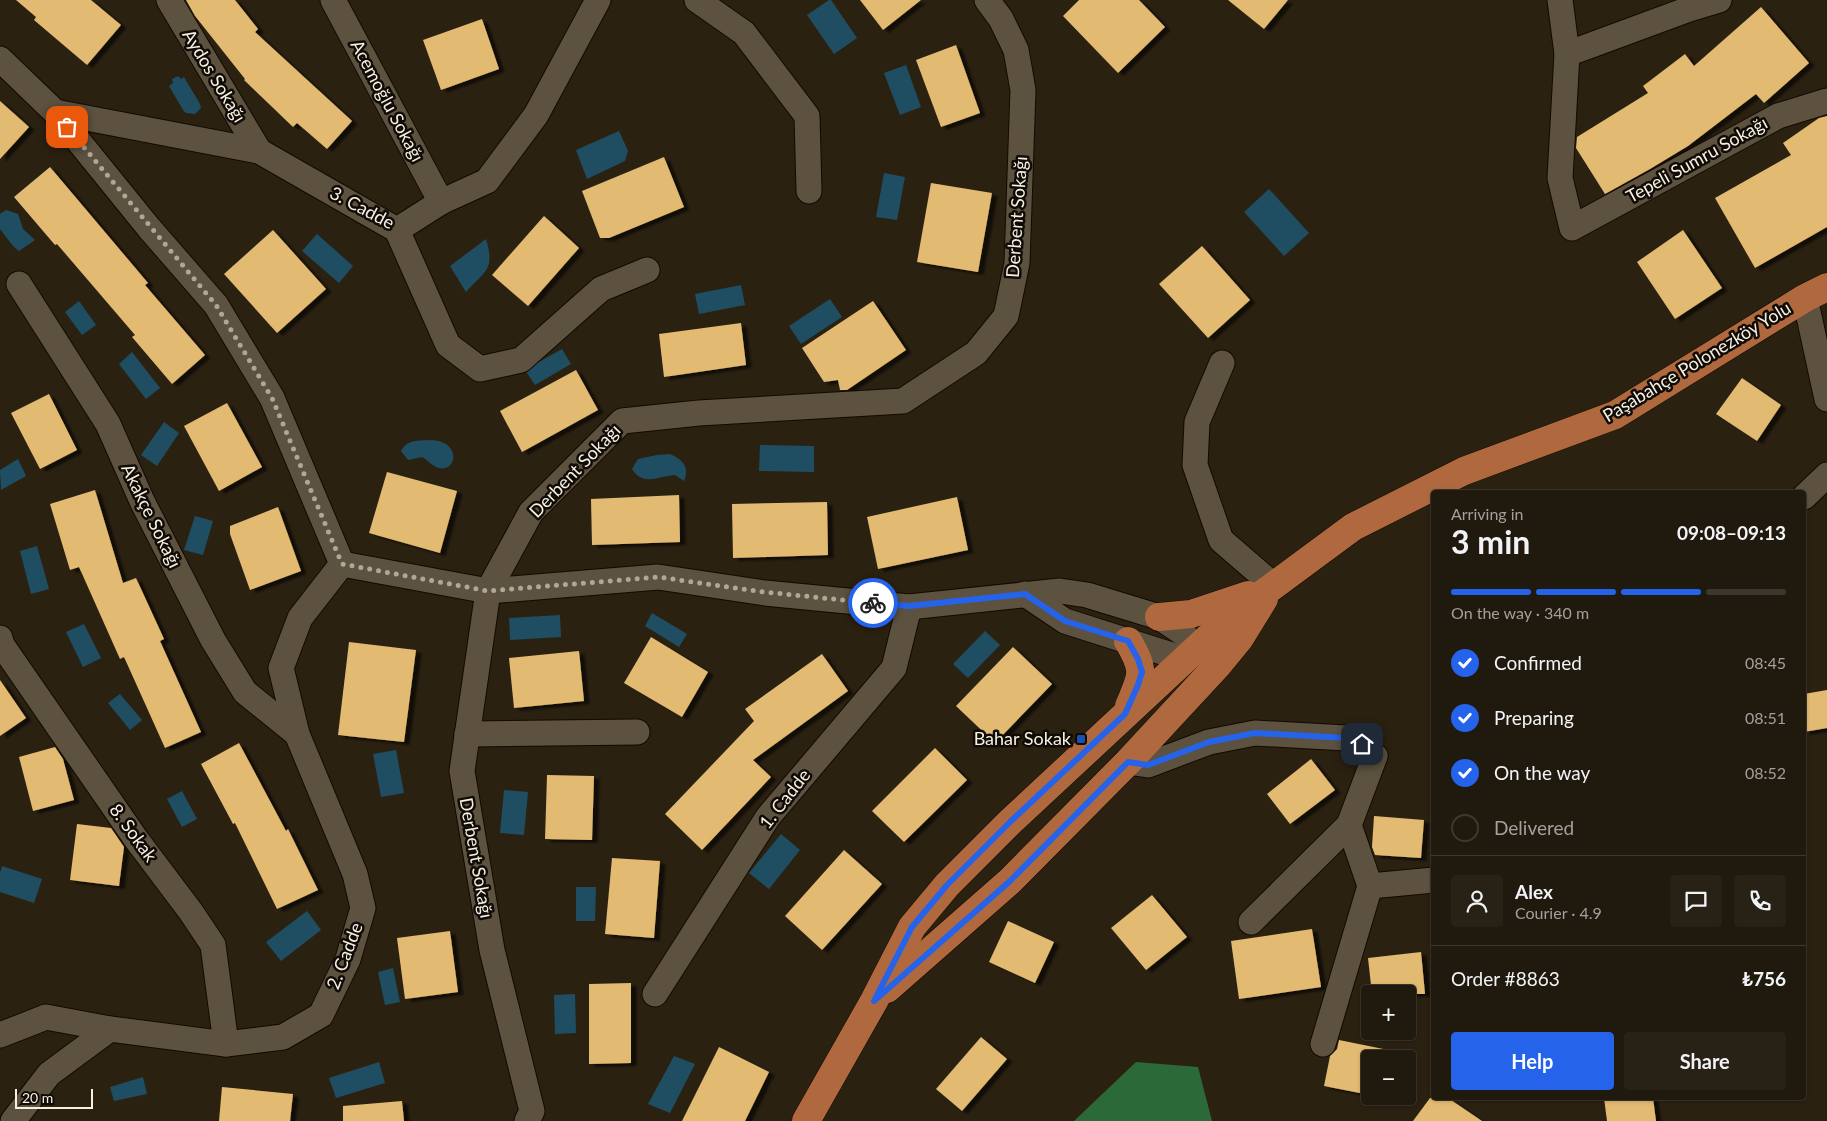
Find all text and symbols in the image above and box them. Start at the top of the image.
street label: Aydos Sokağı [178,25,251,126]
street label: Acemoğlu Sokağı [347,36,429,165]
pin [46,106,88,148]
street label: Tepeli Sumru Sokağı [1622,111,1771,207]
icon: bag [53,113,81,141]
street label: Derbent Sokağı [1001,155,1031,278]
street label: 3. Cadde [326,181,399,233]
street label: Paşabahçe Polonezköy Yolu [1598,296,1795,426]
street label: Derbent Sokağı [524,419,625,522]
street label: Akakçe Sokağı [117,460,187,571]
text: Arriving in [1451,504,1524,523]
text: 09:08–09:13 [1677,521,1786,544]
text: 3 min [1451,522,1530,561]
courier [848,578,898,628]
icon: bike [859,589,887,617]
text: On the way · 340 m [1451,603,1589,622]
icon: check [1451,649,1479,677]
text: Confirmed [1494,651,1582,674]
text: 08:45 [1745,653,1786,672]
icon: check [1451,704,1479,732]
text: Preparing [1494,706,1574,729]
text: 08:51 [1745,708,1786,727]
pin [1341,723,1383,765]
place label: Bahar Sokak [974,727,1072,749]
icon: home [1348,730,1376,758]
marker: Bahar Sokak [1075,733,1087,745]
icon: check [1451,759,1479,787]
text: On the way [1494,761,1590,784]
text: 08:52 [1745,763,1786,782]
street label: 1. Cadde [754,764,814,833]
street label: Derbent Sokağı [456,796,498,920]
street label: 8. Sokak [105,799,163,866]
text: Delivered [1494,816,1574,839]
button: person [1451,875,1503,927]
button: chat [1670,875,1722,927]
button: phone [1734,875,1786,927]
text: Alex [1515,880,1553,903]
text: Courier · 4.9 [1515,903,1602,922]
street label: 2. Cadde [321,919,367,992]
text: Order #8863 [1451,967,1560,990]
text: ₺756 [1742,967,1786,990]
map controls [1361,985,1416,1105]
button: + [1361,985,1416,1040]
button: Help [1451,1032,1614,1090]
button: Share [1624,1032,1786,1090]
button: − [1361,1050,1416,1105]
scale bar [15,1086,92,1109]
text: 20 m [22,1089,53,1106]

